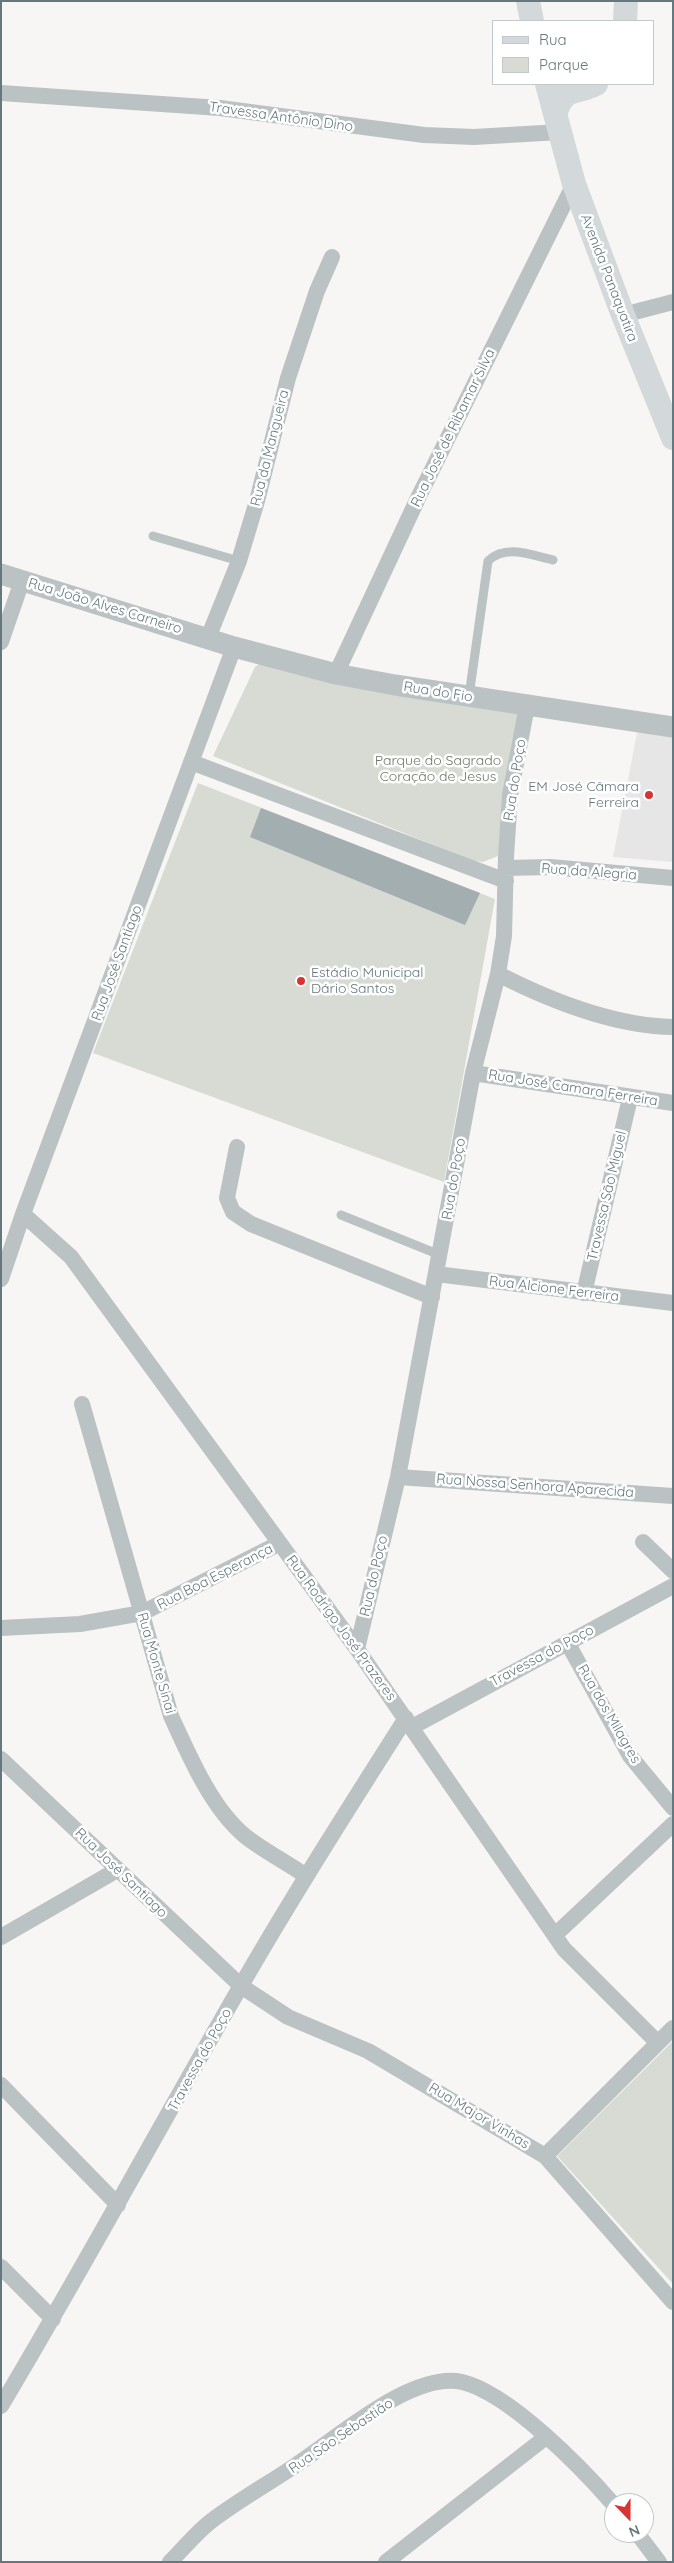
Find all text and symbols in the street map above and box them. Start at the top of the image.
legend [492,20,654,85]
text: Rua [539,30,567,49]
text: Parque [539,55,589,74]
street label: Travessa Antônio Dino [208,99,354,135]
street label: Avenida Panaquatira [577,212,641,344]
street label: Rua José de Ribamar Silva [407,346,499,510]
street label: Rua da Mangueira [247,388,293,508]
street label: Rua João Alves Carneiro [26,575,184,637]
street label: Rua do Fio [402,678,474,706]
street label: Rua do Poço [500,738,530,822]
park label: Parque do Sagrado Coração de Jesus [375,753,501,786]
place label: EM José Câmara Ferreira [528,779,639,812]
marker: EM José Câmara Ferreira [643,789,655,801]
street label: Rua da Alegria [541,860,637,884]
street label: Rua José Santiago [88,903,146,1023]
place label: Estádio Municipal Dário Santos [311,965,424,998]
marker: Estádio Municipal Dário Santos [295,975,307,987]
street label: Rua José Camara Ferreira [487,1066,659,1110]
street label: Travessa São Miguel [584,1129,630,1263]
street label: Rua do Poço [439,1137,469,1221]
street label: Rua Alcione Ferreira [488,1273,620,1305]
street label: Rua Nossa Senhora Aparecida [436,1471,634,1501]
street label: Rua do Poço [357,1534,391,1618]
street label: Rua Boa Esperança [154,1541,276,1613]
street label: Rua Rodrigo José Prazeres [283,1552,399,1704]
street label: Rua Monte Sinai [134,1610,178,1716]
street label: Travessa do Poço [487,1622,597,1690]
street label: Rua dos Milagres [574,1662,644,1766]
street label: Rua José Santiago [71,1825,171,1921]
street label: Travessa do Poço [165,2006,235,2114]
street label: Rua Major Vinhas [426,2079,532,2153]
street label: Rua São Sebastião [286,2395,396,2477]
north arrow [604,2493,654,2543]
text: N [626,2521,642,2541]

